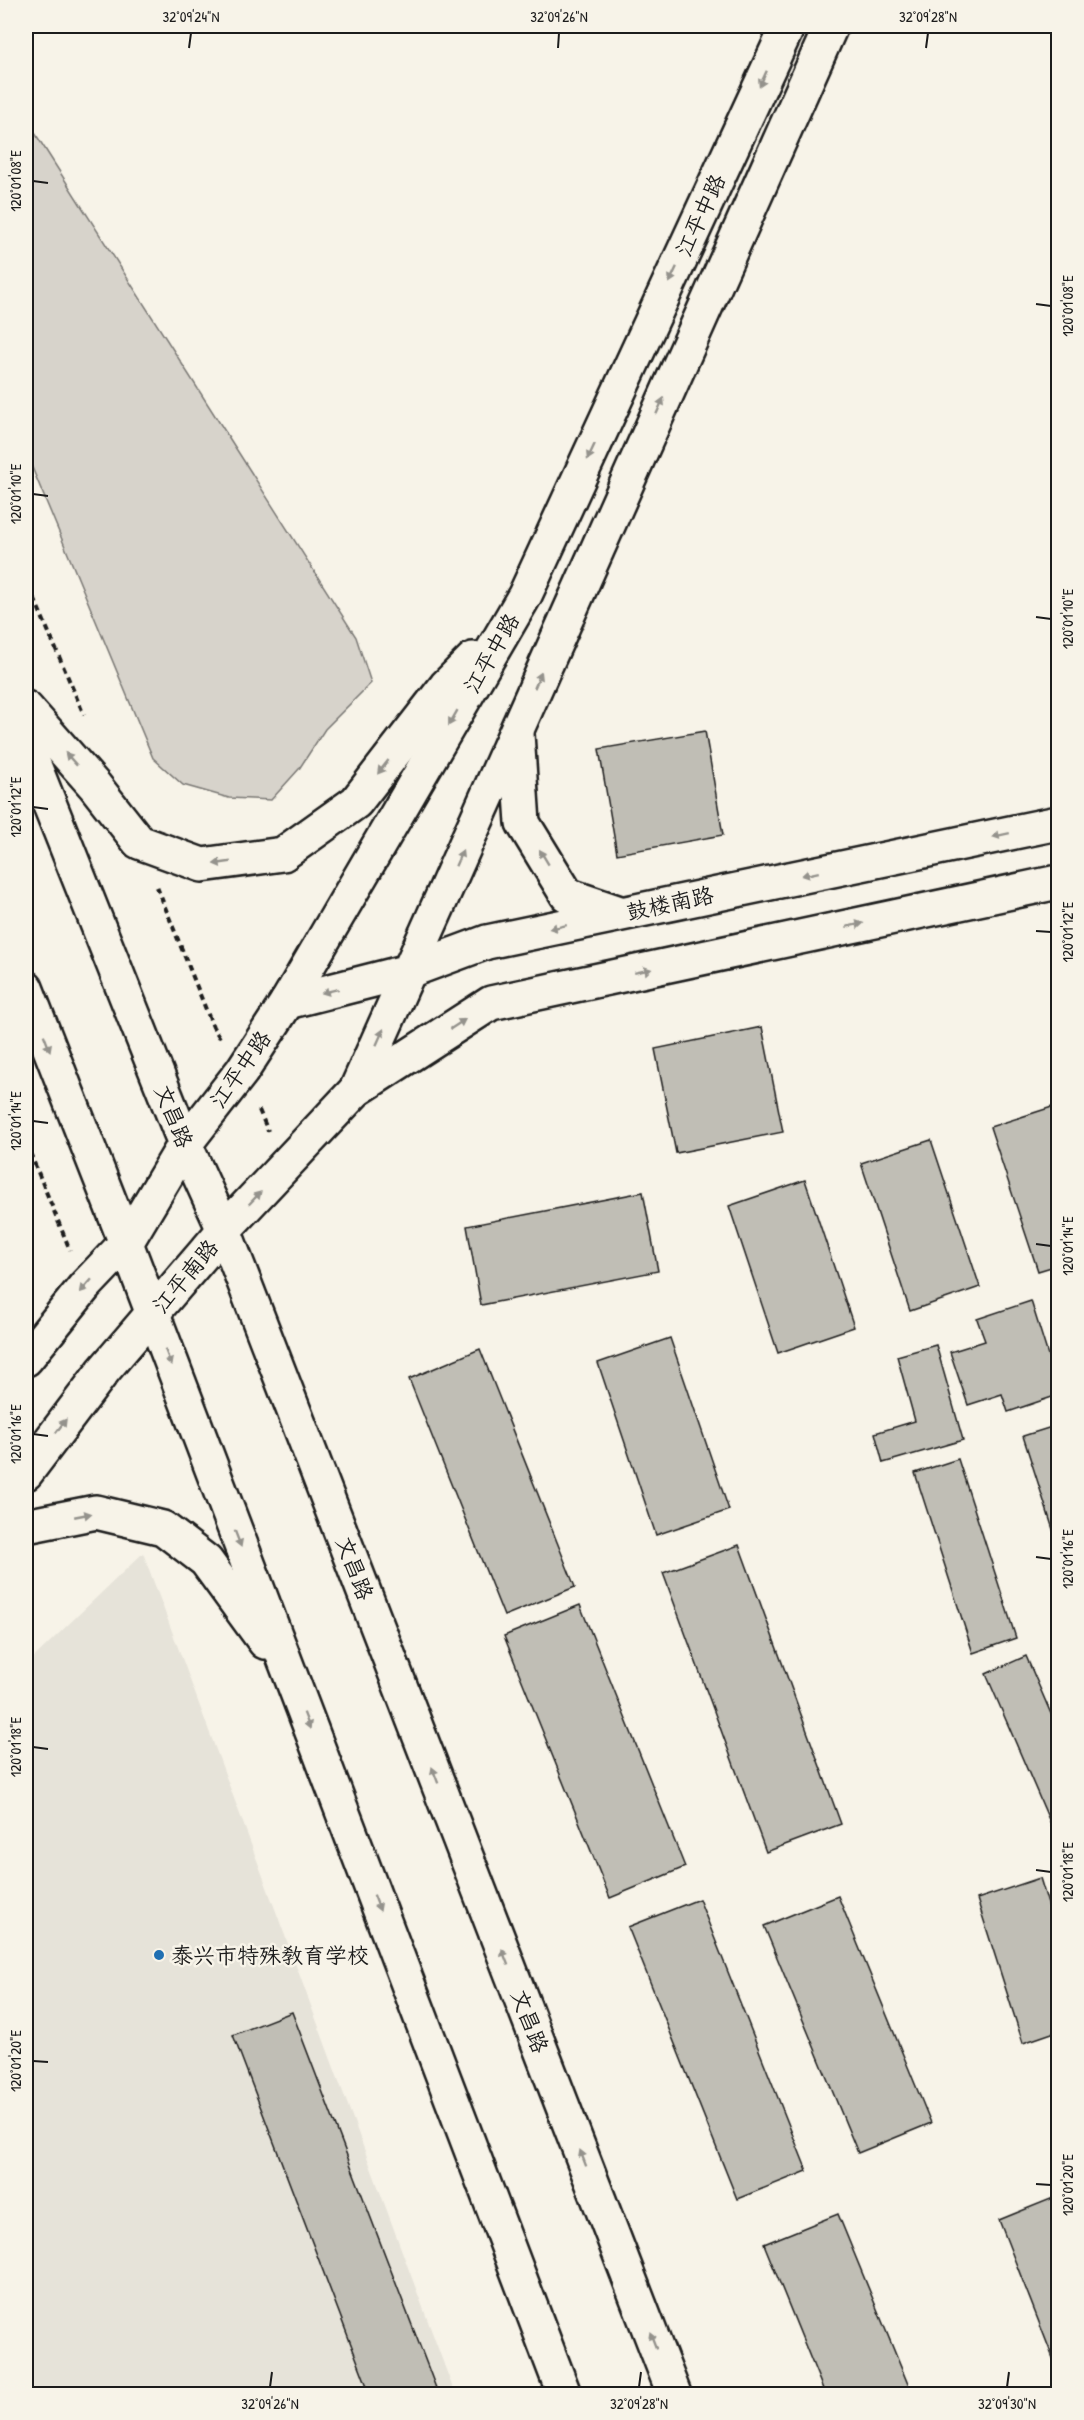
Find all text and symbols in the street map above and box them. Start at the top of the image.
text: 32°09'24"N [162,6,220,27]
text: 32°09'26"N [530,6,588,27]
text: 32°09'28"N [899,6,957,27]
one-way arrow [759,70,768,87]
text: 120°01'08"E [5,150,26,212]
street label: 江平中路 [668,169,732,261]
one-way arrow [668,266,677,283]
text: 120°01'08"E [1057,275,1078,337]
one-way arrow [655,397,665,415]
one-way arrow [586,443,595,460]
text: 120°01'10"E [5,463,26,524]
text: 120°01'10"E [1057,588,1078,649]
street label: 江平中路 [456,607,526,699]
one-way arrow [533,671,543,689]
one-way arrow [447,710,458,726]
one-way arrow [65,752,78,767]
one-way arrow [376,759,389,775]
text: 120°01'12"E [5,776,26,837]
one-way arrow [992,830,1010,840]
one-way arrow [454,849,464,867]
one-way arrow [539,849,550,865]
one-way arrow [213,858,232,867]
one-way arrow [800,870,819,879]
street label: 鼓楼南路 [624,879,716,927]
text: 120°01'12"E [1057,901,1078,962]
one-way arrow [845,920,864,930]
one-way arrow [548,922,567,932]
one-way arrow [634,965,653,975]
one-way arrow [321,986,339,996]
one-way arrow [450,1019,466,1030]
street label: 江平中路 [202,1024,278,1114]
one-way arrow [375,1028,384,1045]
one-way arrow [42,1034,52,1052]
street label: 文昌路 [148,1080,200,1152]
text: 120°01'14"E [5,1091,26,1151]
one-way arrow [247,1191,261,1205]
text: 120°01'14"E [1057,1216,1078,1276]
street label: 江平南路 [145,1233,225,1319]
one-way arrow [80,1278,93,1293]
one-way arrow [164,1348,173,1366]
text: 120°01'16"E [5,1404,26,1464]
one-way arrow [54,1419,66,1434]
one-way arrow [74,1510,93,1519]
text: 120°01'16"E [1057,1529,1078,1589]
one-way arrow [234,1530,243,1548]
street label: 文昌路 [329,1532,381,1604]
one-way arrow [303,1712,313,1730]
text: 120°01'18"E [5,1716,26,1777]
one-way arrow [430,1765,440,1783]
text: 120°01'18"E [1057,1841,1078,1902]
one-way arrow [373,1894,382,1912]
place label: 泰兴市特殊教育学校 [171,1940,369,1970]
one-way arrow [500,1947,510,1965]
marker: 泰兴市特殊教育学校 [152,1948,166,1962]
street label: 文昌路 [504,1985,556,2057]
text: 120°01'20"E [5,2030,26,2092]
one-way arrow [578,2149,587,2167]
text: 120°01'20"E [1057,2154,1078,2216]
one-way arrow [648,2331,657,2349]
text: 32°09'26"N [241,2393,299,2414]
text: 32°09'28"N [610,2393,668,2414]
text: 32°09'30"N [978,2393,1036,2414]

